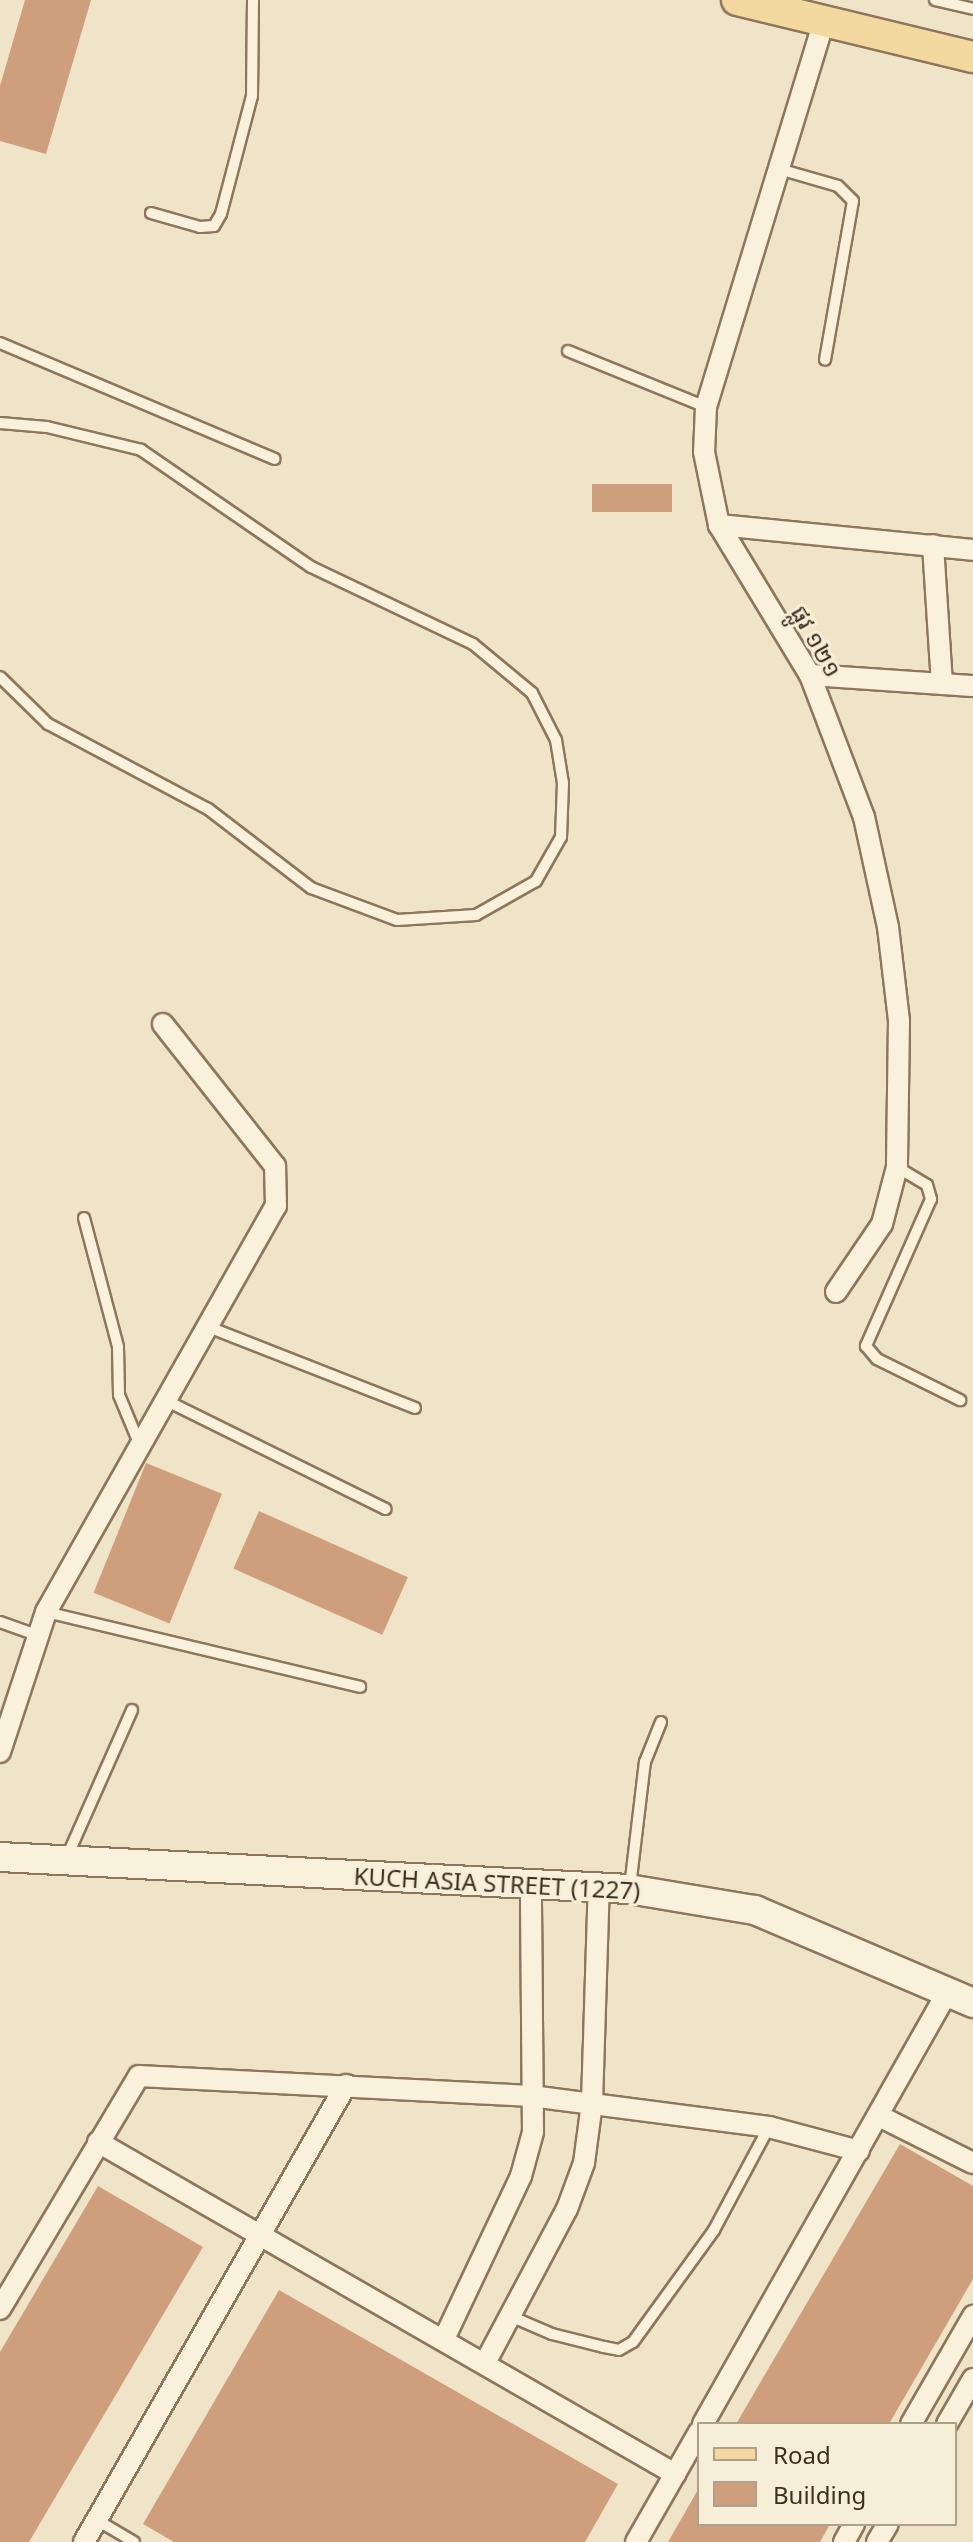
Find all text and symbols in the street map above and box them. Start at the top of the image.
street label: ផ្លូវ ១២១ [786,600,848,682]
street label: KUCH ASIA STREET (1227) [353,1861,641,1905]
legend [697,2422,957,2526]
text: Road [773,2438,831,2471]
text: Building [773,2478,866,2511]

